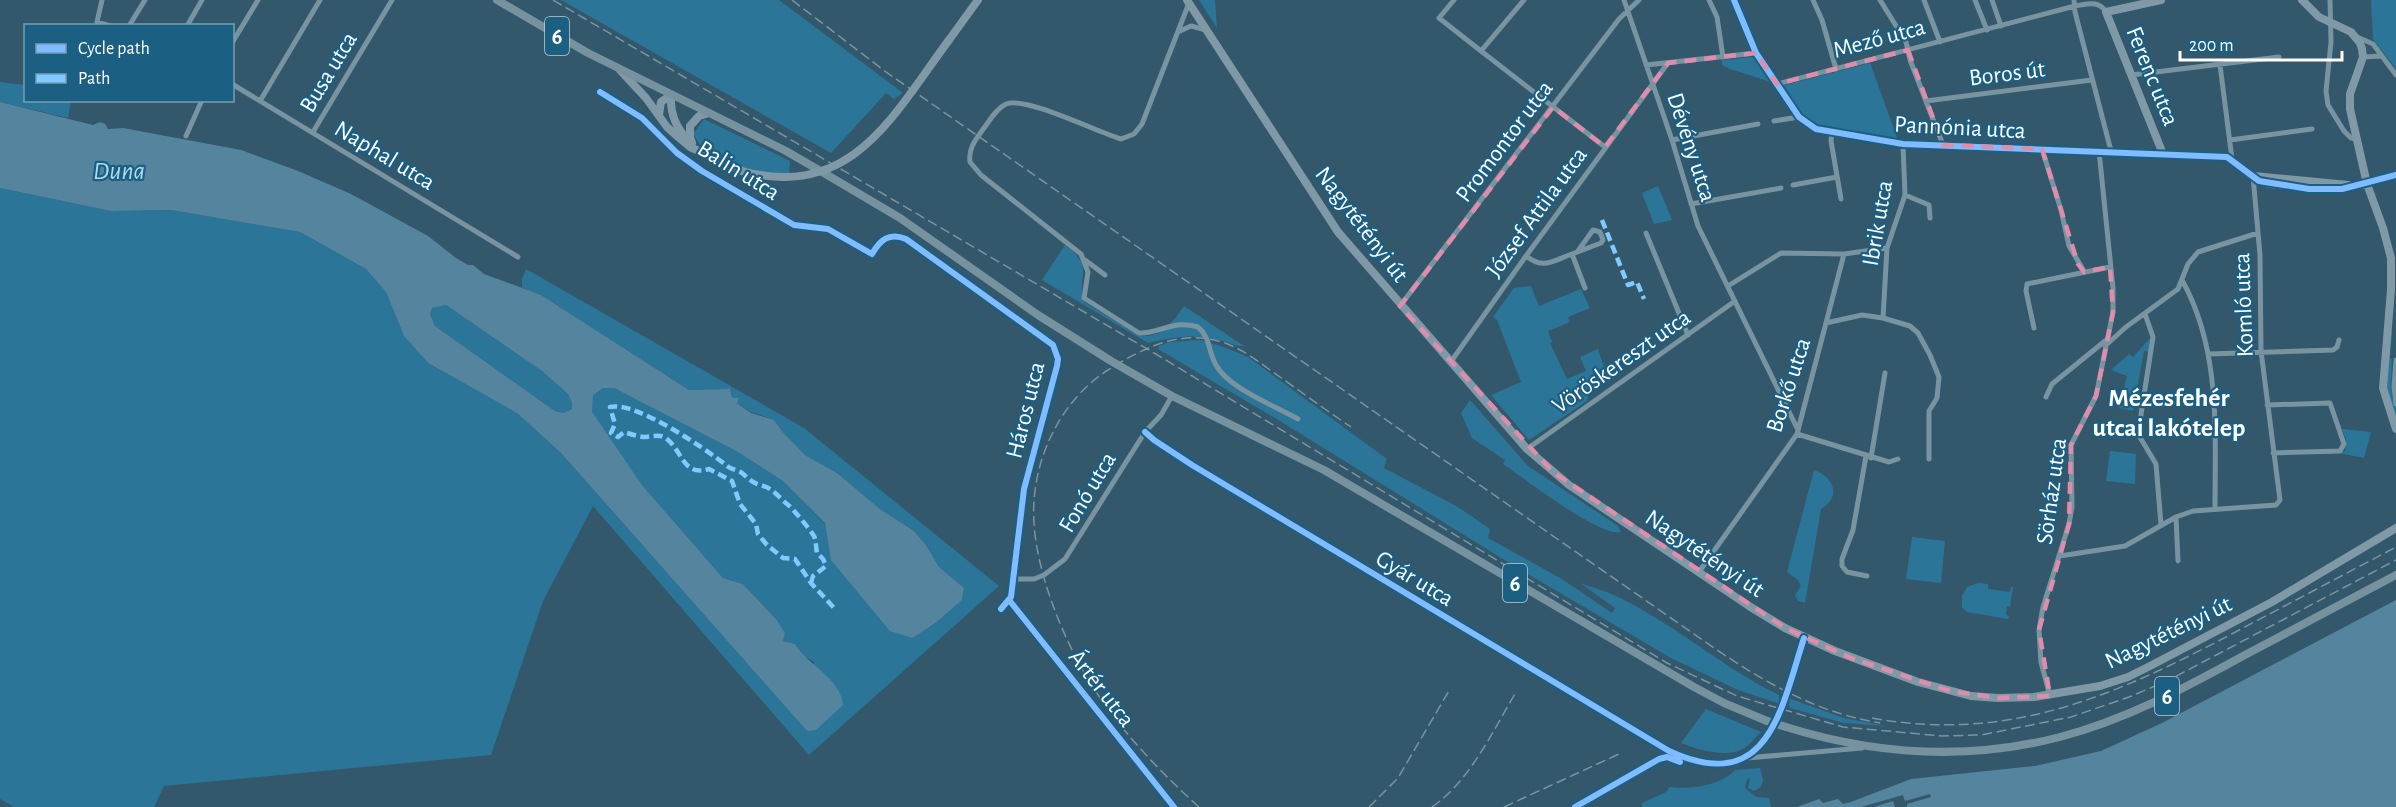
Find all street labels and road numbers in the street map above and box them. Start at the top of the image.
street label: Mező utca [1831,15,1928,63]
road number: 6 [545,17,569,55]
street label: Ferenc utca [2121,23,2183,129]
street label: Busa utca [296,28,362,117]
street label: Boros út [1968,57,2047,91]
street label: Promontor utca [1452,77,1558,207]
street label: Dévény utca [1662,90,1720,205]
street label: Pannónia utca [1894,113,2026,143]
street label: Naphal utca [330,117,439,195]
street label: Balin utca [693,136,784,205]
street label: József Attila utca [1482,143,1592,282]
street label: Nagytétényi út [1310,162,1412,287]
street label: Ibrik utca [1859,178,1897,268]
street label: Komló utca [2230,252,2258,358]
street label: Vöröskereszt utca [1548,305,1695,418]
street label: Borkő utca [1762,335,1815,436]
street label: Háros utca [1002,359,1050,461]
street label: Sörház utca [2033,436,2071,546]
street label: Fonó utca [1055,448,1121,537]
street label: Nagytétényi út [1641,505,1768,602]
street label: Gyár utca [1371,546,1458,611]
road number: 6 [1503,564,1527,602]
street label: Nagytétényi út [2101,592,2236,674]
street label: Ártér utca [1064,644,1140,732]
road number: 6 [2155,677,2179,715]

